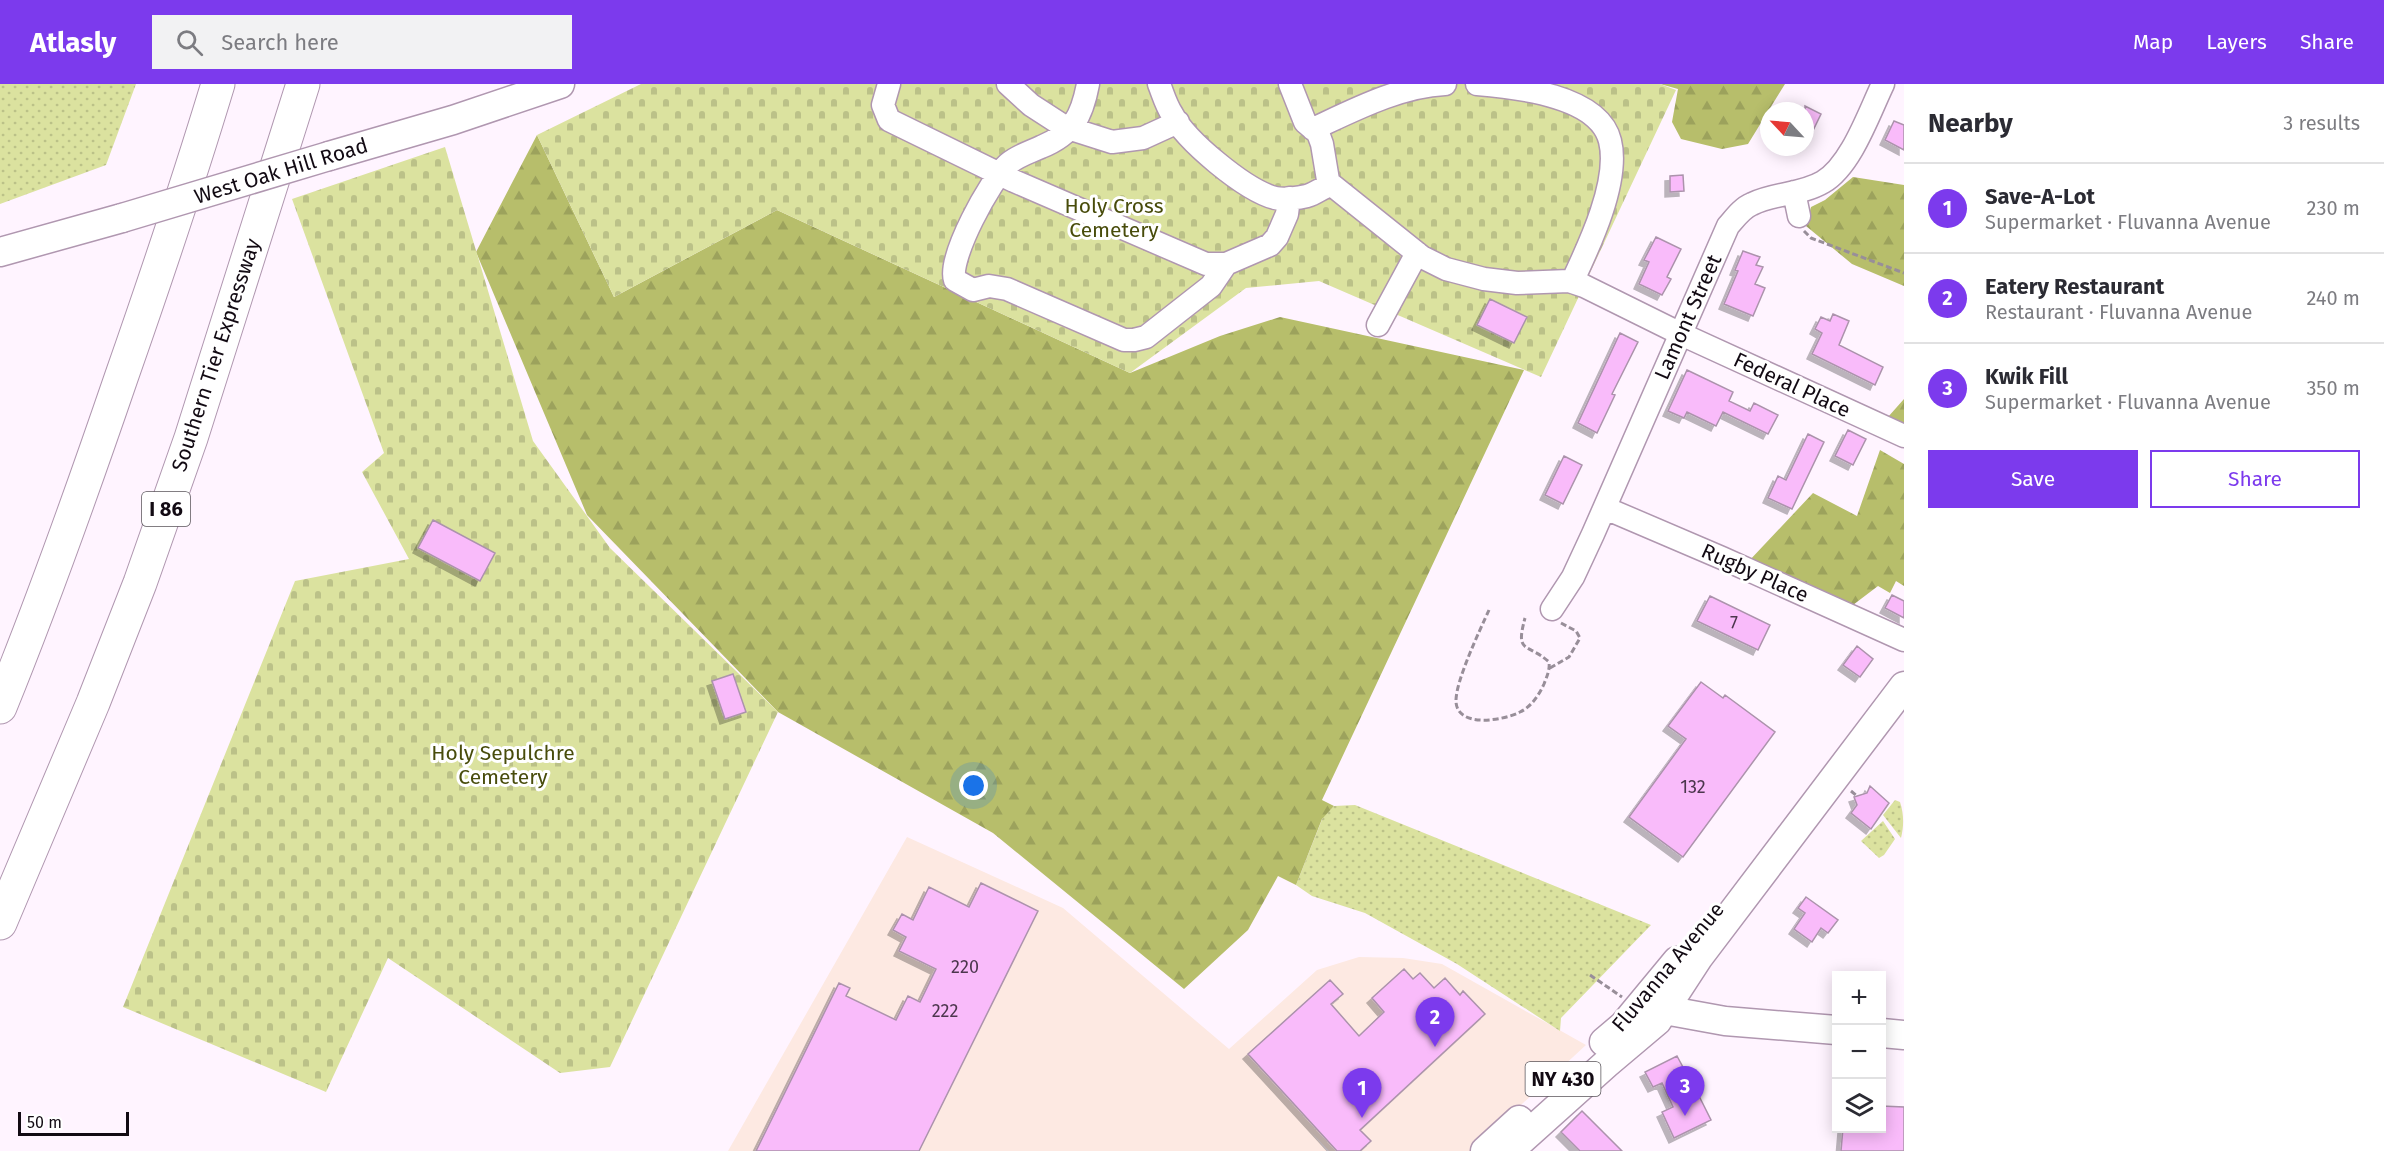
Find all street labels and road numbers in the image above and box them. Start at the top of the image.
street label: West Oak Hill Road [191,132,371,210]
street label: Southern Tier Expressway [166,235,266,475]
street label: Lamont Street [1649,250,1727,384]
street label: Federal Place [1729,347,1855,423]
road number: I 86 [142,492,190,526]
street label: Rugby Place [1697,538,1813,608]
street label: Fluvanna Avenue [1606,897,1730,1037]
road number: NY 430 [1526,1062,1600,1096]

